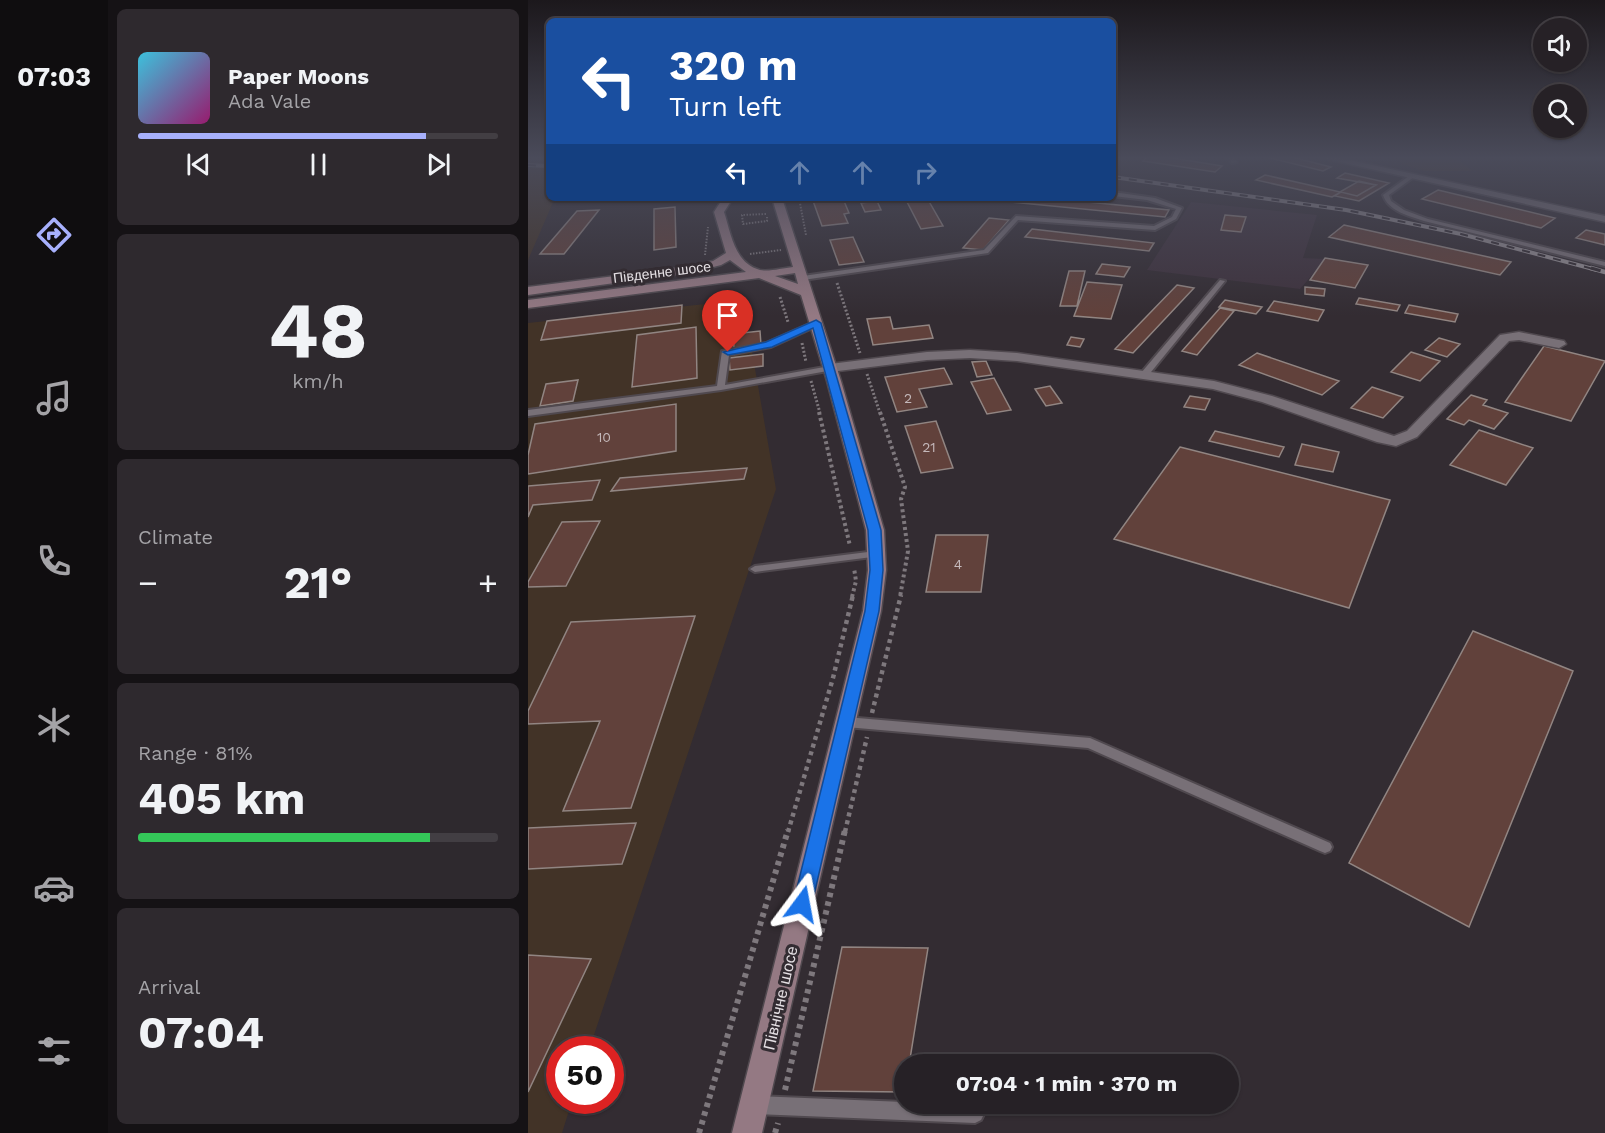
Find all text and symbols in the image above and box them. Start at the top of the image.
map controls [1533,18,1587,138]
button: sound [1533,18,1587,72]
text: 320 m [669,41,798,90]
icon: left [570,42,648,120]
text: 07:03 [17,61,91,93]
text: Paper Moons [228,64,369,89]
button: search [1533,84,1587,138]
text: Ada Vale [228,89,311,113]
text: Turn left [669,91,781,123]
icon: previous [182,148,215,181]
icon: pause [302,148,335,181]
icon: next [422,148,455,181]
icon: left [720,156,753,189]
icon: ahead [783,156,816,189]
icon: ahead [846,156,879,189]
icon: right [909,156,942,189]
icon: directions [33,214,75,256]
street label: Південне шосе [612,258,712,286]
text: 48 [268,284,368,376]
pin [702,290,753,352]
icon: arrive [711,299,744,332]
text: km/h [292,369,344,393]
icon: music [33,377,75,419]
house number: 2 [904,390,912,406]
house number: 10 [597,429,611,445]
house number: 21 [922,439,936,455]
text: Climate [138,525,213,549]
icon: phone [33,540,75,582]
text: 21° [284,556,352,609]
house number: 4 [954,556,962,572]
text: − [138,563,158,602]
text: + [478,563,498,602]
icon: climate [33,704,75,746]
text: Range · 81% [138,741,253,765]
text: 405 km [138,772,305,825]
icon: car [33,867,75,909]
position arrow [770,872,834,936]
street label: Північне шосе [759,944,802,1052]
text: Arrival [138,975,200,999]
text: 07:04 [138,1006,264,1059]
icon: filters [33,1030,75,1072]
speed limit sign: 50 [546,1036,624,1114]
text: 07:04 · 1 min · 370 m [956,1071,1177,1096]

